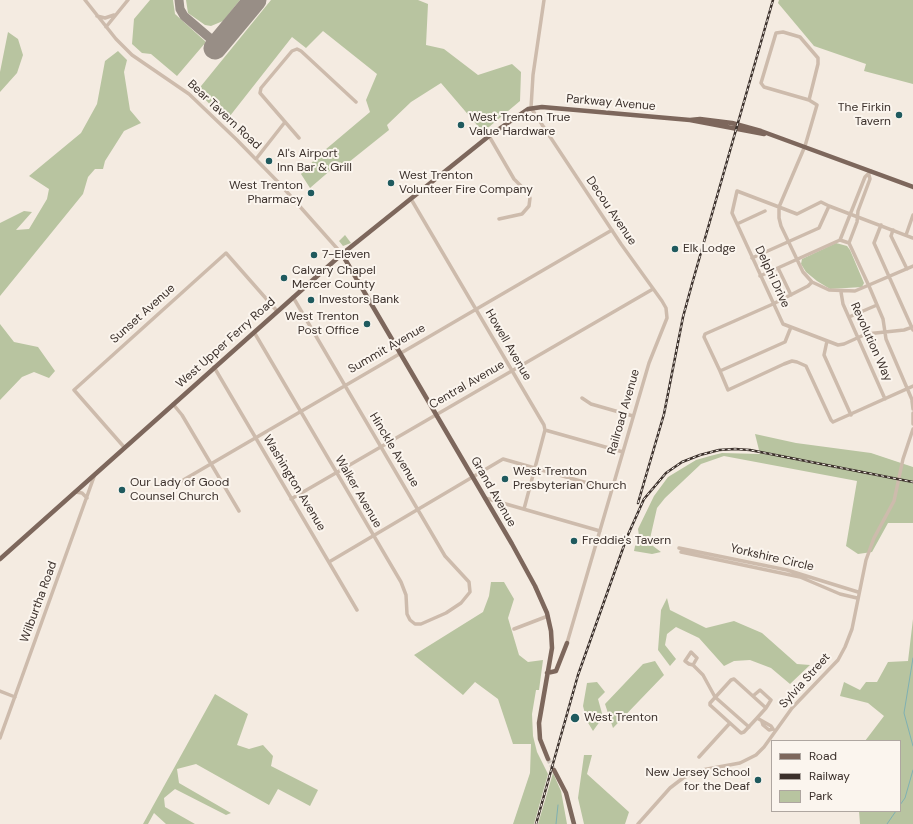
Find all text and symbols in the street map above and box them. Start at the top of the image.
street label: Bear Tavern Road [184,77,264,153]
street label: Parkway Avenue [566,92,656,114]
place label: The Firkin Tavern [838,101,891,129]
marker: The Firkin Tavern [894,110,904,120]
place label: West Trenton True Value Hardware [469,111,570,139]
marker: West Trenton True Value Hardware [456,120,466,130]
place label: Al's Airport Inn Bar & Grill [277,147,352,175]
marker: Al's Airport Inn Bar & Grill [264,156,274,166]
place label: West Trenton Volunteer Fire Company [399,169,533,197]
street label: Decou Avenue [583,174,639,248]
marker: West Trenton Volunteer Fire Company [386,178,396,188]
place label: West Trenton Pharmacy [229,179,303,207]
marker: West Trenton Pharmacy [306,188,316,198]
place label: Elk Lodge [683,242,736,256]
marker: Elk Lodge [670,244,680,254]
street label: Delphi Drive [751,244,793,310]
place label: 7-Eleven [322,248,370,262]
marker: 7-Eleven [309,250,319,260]
place label: Calvary Chapel Mercer County [292,264,376,292]
marker: Calvary Chapel Mercer County [279,273,289,283]
street label: Sunset Avenue [108,281,178,347]
place label: Investors Bank [319,293,399,307]
street label: West Upper Ferry Road [173,295,279,391]
marker: Investors Bank [306,295,316,305]
street label: Revolution Way [847,300,895,384]
street label: Howell Avenue [482,307,534,383]
place label: West Trenton Post Office [285,310,359,338]
marker: West Trenton Post Office [362,319,372,329]
street label: Summit Avenue [346,321,428,377]
street label: Central Avenue [427,358,507,412]
street label: Railroad Avenue [605,368,643,456]
street label: Hinckle Avenue [366,410,422,490]
street label: Washington Avenue [260,432,328,534]
street label: Walker Avenue [331,453,385,531]
street label: Grand Avenue [467,454,519,530]
place label: West Trenton Presbyterian Church [513,465,626,493]
marker: West Trenton Presbyterian Church [500,474,510,484]
place label: Our Lady of Good Counsel Church [130,476,229,504]
marker: Our Lady of Good Counsel Church [117,485,127,495]
place label: Freddie's Tavern [582,534,671,548]
marker: Freddie's Tavern [569,536,579,546]
street label: Yorkshire Circle [729,541,815,575]
street label: Wilburtha Road [18,559,60,645]
street label: Sylvia Street [776,650,834,712]
place label: West Trenton [584,711,658,725]
marker: West Trenton [569,712,581,724]
legend [771,740,901,812]
text: Road [809,748,837,764]
place label: New Jersey School for the Deaf [645,766,750,794]
text: Railway [809,768,850,784]
marker: New Jersey School for the Deaf [753,775,763,785]
text: Park [809,788,833,804]

